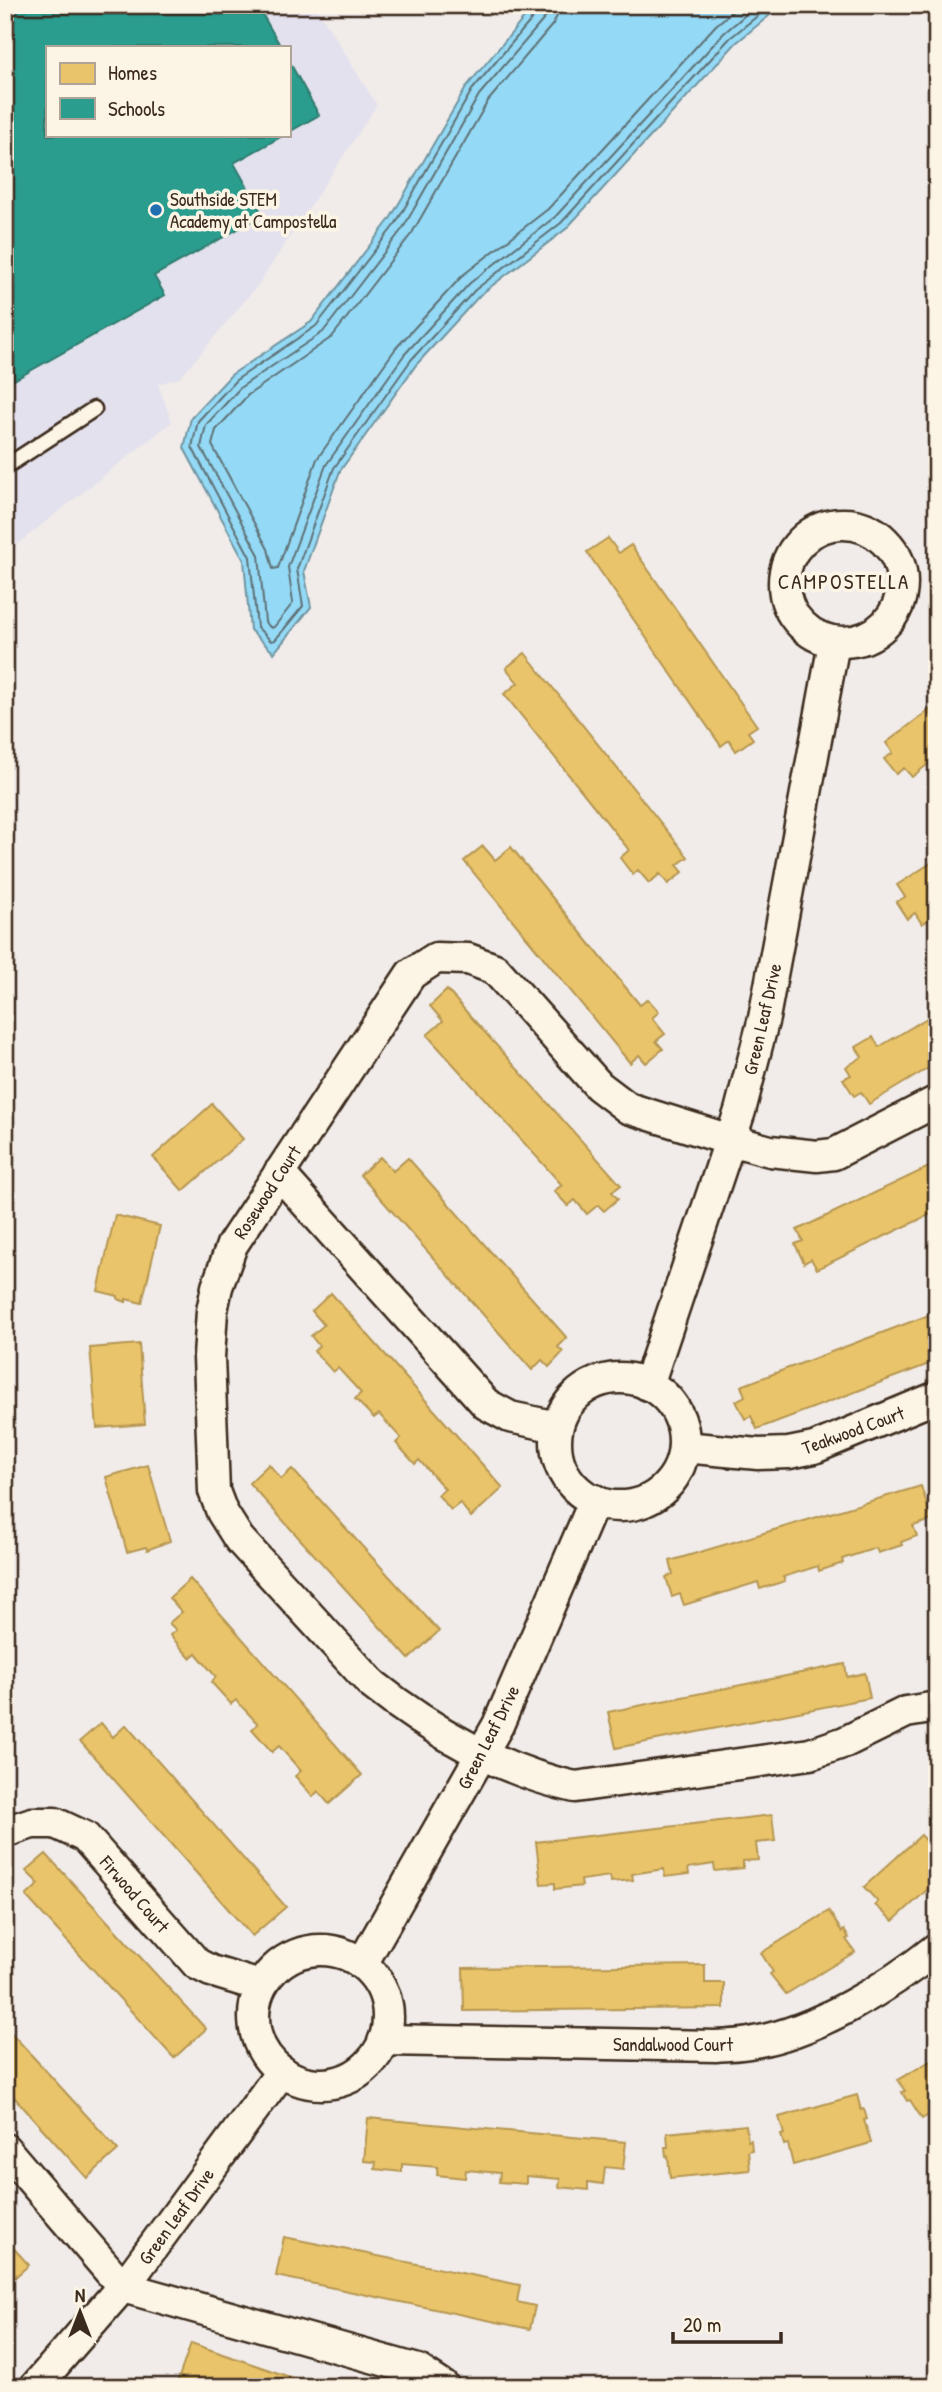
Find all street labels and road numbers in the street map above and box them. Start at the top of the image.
street label: Green Leaf Drive [737,960,788,1077]
street label: Rosewood Court [227,1140,307,1244]
street label: Teakwood Court [798,1399,908,1461]
street label: Green Leaf Drive [451,1680,526,1793]
street label: Firwood Court [94,1849,176,1938]
street label: Sandalwood Court [613,2031,733,2057]
street label: Green Leaf Drive [132,2162,220,2270]

